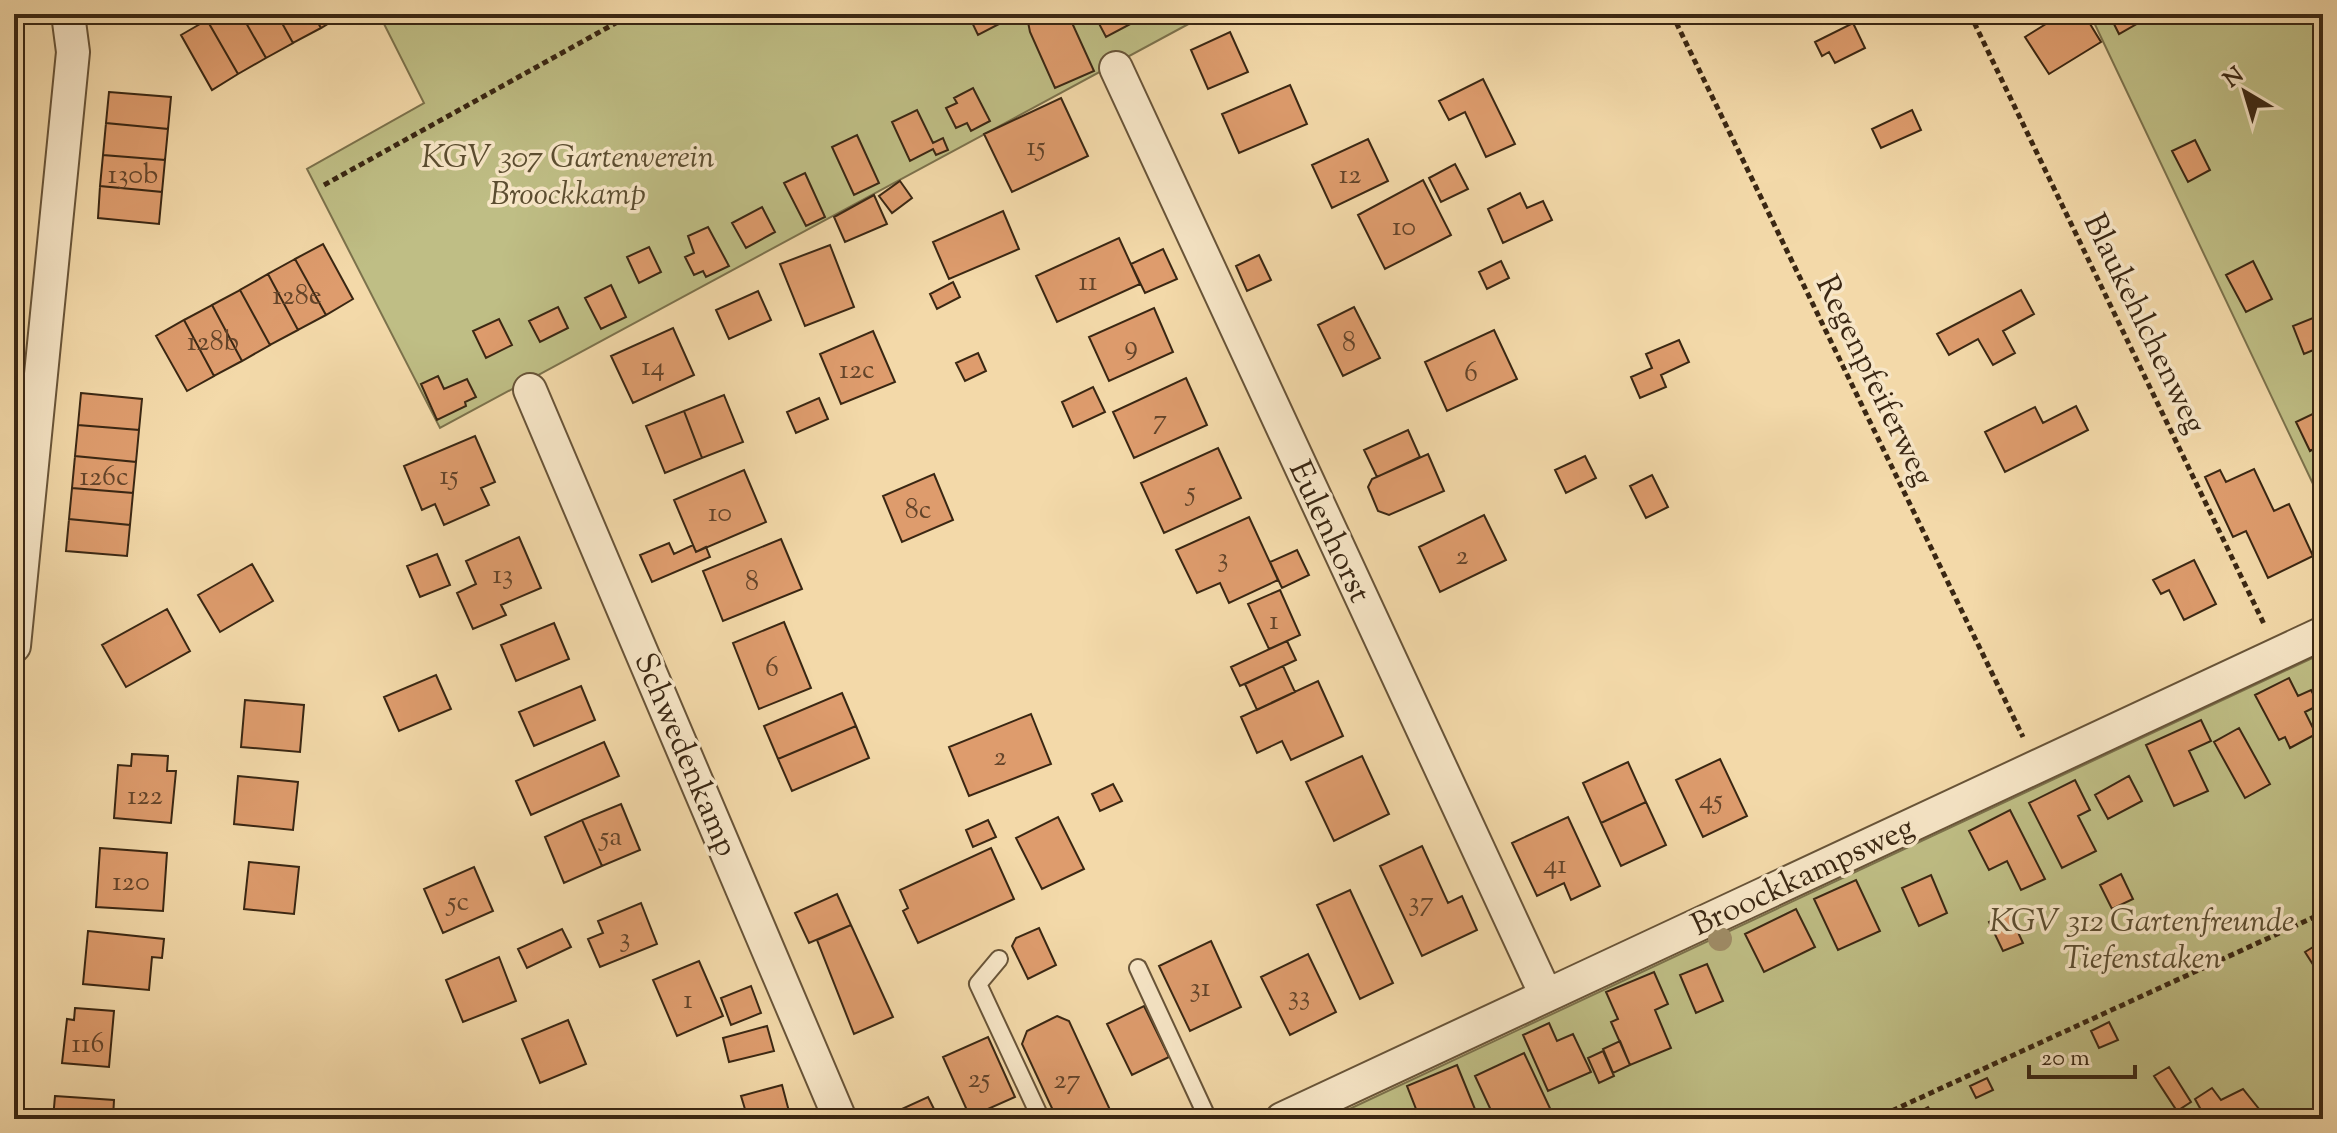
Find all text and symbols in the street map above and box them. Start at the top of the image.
north arrow [2205,52,2285,132]
text: N [2218,60,2252,97]
house number: 15 [1026,128,1046,168]
park label: KGV 307 Gartenverein Broockkamp [421,136,715,219]
house number: 130b [108,156,158,196]
house number: 12 [1339,156,1361,196]
street label: Blaukehlchenweg [2070,206,2217,442]
house number: 10 [1392,208,1416,248]
house number: 11 [1078,263,1098,303]
street label: Regenpfeiferweg [1802,268,1944,494]
house number: 128e [272,277,322,317]
house number: 128b [187,323,239,363]
house number: 8 [1342,324,1356,364]
house number: 9 [1124,327,1138,367]
house number: 14 [641,348,665,388]
house number: 12c [839,351,875,391]
house number: 6 [1464,354,1478,394]
house number: 7 [1153,401,1167,441]
street label: Eulenhorst [1275,454,1381,611]
house number: 15 [439,457,459,497]
house number: 126c [79,458,129,498]
house number: 5 [1184,473,1196,513]
house number: 8c [905,491,931,531]
house number: 10 [708,494,732,534]
house number: 2 [1455,537,1469,577]
house number: 3 [1217,539,1229,579]
house number: 13 [493,556,513,596]
house number: 8 [745,563,759,603]
house number: 1 [1269,602,1279,642]
street label: Schwedenkamp [621,646,748,864]
house number: 6 [765,649,779,689]
house number: 2 [993,738,1007,778]
house number: 122 [127,777,163,817]
house number: 45 [1699,781,1723,821]
street label: Broockkampsweg [1684,806,1922,950]
house number: 5a [598,818,622,858]
house number: 41 [1543,846,1567,886]
house number: 120 [112,863,150,903]
house number: 5c [445,883,469,923]
house number: 37 [1408,883,1434,923]
park label: KGV 312 Gartenfreunde Tiefenstaken [1989,900,2295,983]
house number: 3 [619,919,631,959]
house number: 31 [1190,969,1210,1009]
house number: 33 [1288,977,1310,1017]
house number: 1 [683,981,693,1021]
house number: 116 [72,1025,104,1065]
scale bar [2029,1029,2135,1079]
text: 20 m [2041,1042,2090,1076]
house number: 25 [968,1060,991,1100]
house number: 27 [1053,1061,1081,1101]

